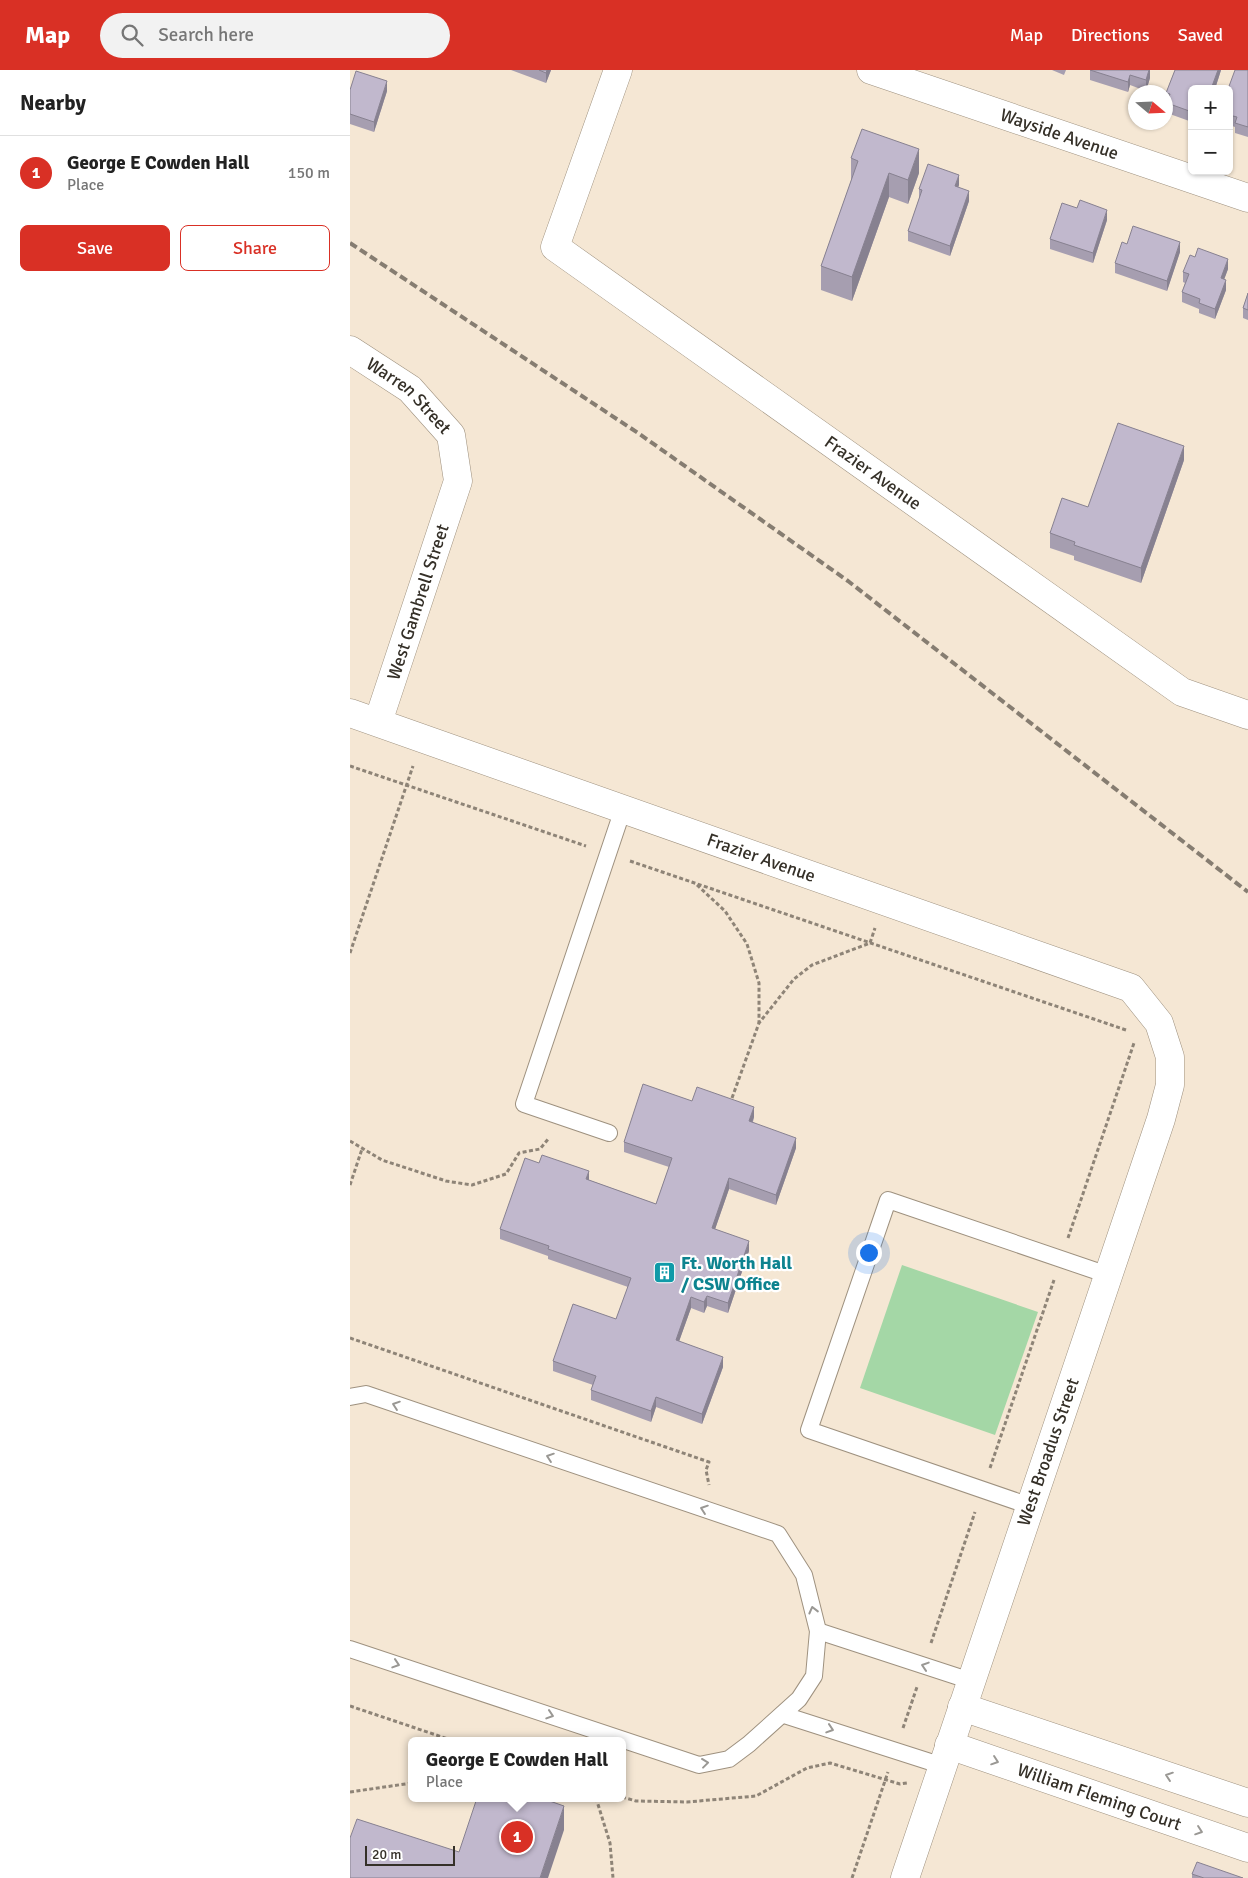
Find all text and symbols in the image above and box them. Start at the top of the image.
search box [100,13,450,58]
text: Map [25,20,70,50]
icon: search [118,21,146,49]
text: Search here [158,23,254,47]
text: Map [1010,24,1043,46]
text: Directions [1071,24,1150,46]
text: Saved [1178,24,1223,46]
north arrow [1128,85,1173,130]
map controls [1188,85,1233,175]
button: + [1188,85,1233,130]
text: Nearby [20,90,86,116]
street label: Wayside Avenue [997,104,1122,164]
button: − [1188,130,1233,175]
text: George E Cowden Hall [67,151,249,175]
text: 1 [32,163,40,183]
text: 150 m [288,163,330,183]
text: Place [67,175,104,195]
button: Save [20,225,170,271]
button: Share [180,225,330,271]
street label: Warren Street [362,353,456,439]
street label: Frazier Avenue [820,431,926,515]
street label: West Gambrell Street [382,521,454,683]
street label: Frazier Avenue [704,829,818,887]
your location [856,1240,882,1266]
place label: Ft. Worth Hall / CSW Office [681,1252,793,1295]
building icon: Ft. Worth Hall / CSW Office [653,1261,677,1285]
street label: West Broadus Street [1012,1375,1084,1529]
one-way arrow [393,1400,401,1410]
one-way arrow [547,1453,555,1463]
one-way arrow [700,1505,709,1515]
one-way arrow [808,1607,818,1615]
one-way arrow [392,1658,400,1668]
one-way arrow [921,1661,929,1671]
one-way arrow [546,1710,554,1720]
one-way arrow [825,1724,834,1734]
popup [408,1737,626,1802]
text: George E Cowden Hall [426,1748,608,1772]
one-way arrow [991,1755,999,1765]
one-way arrow [701,1758,709,1769]
street label: William Fleming Court [1014,1758,1184,1835]
text: Place [426,1772,463,1792]
one-way arrow [1165,1772,1173,1782]
pin: 1 [501,1818,533,1856]
one-way arrow [1194,1825,1202,1835]
scale bar [365,1843,455,1866]
text: 20 m [372,1846,401,1863]

